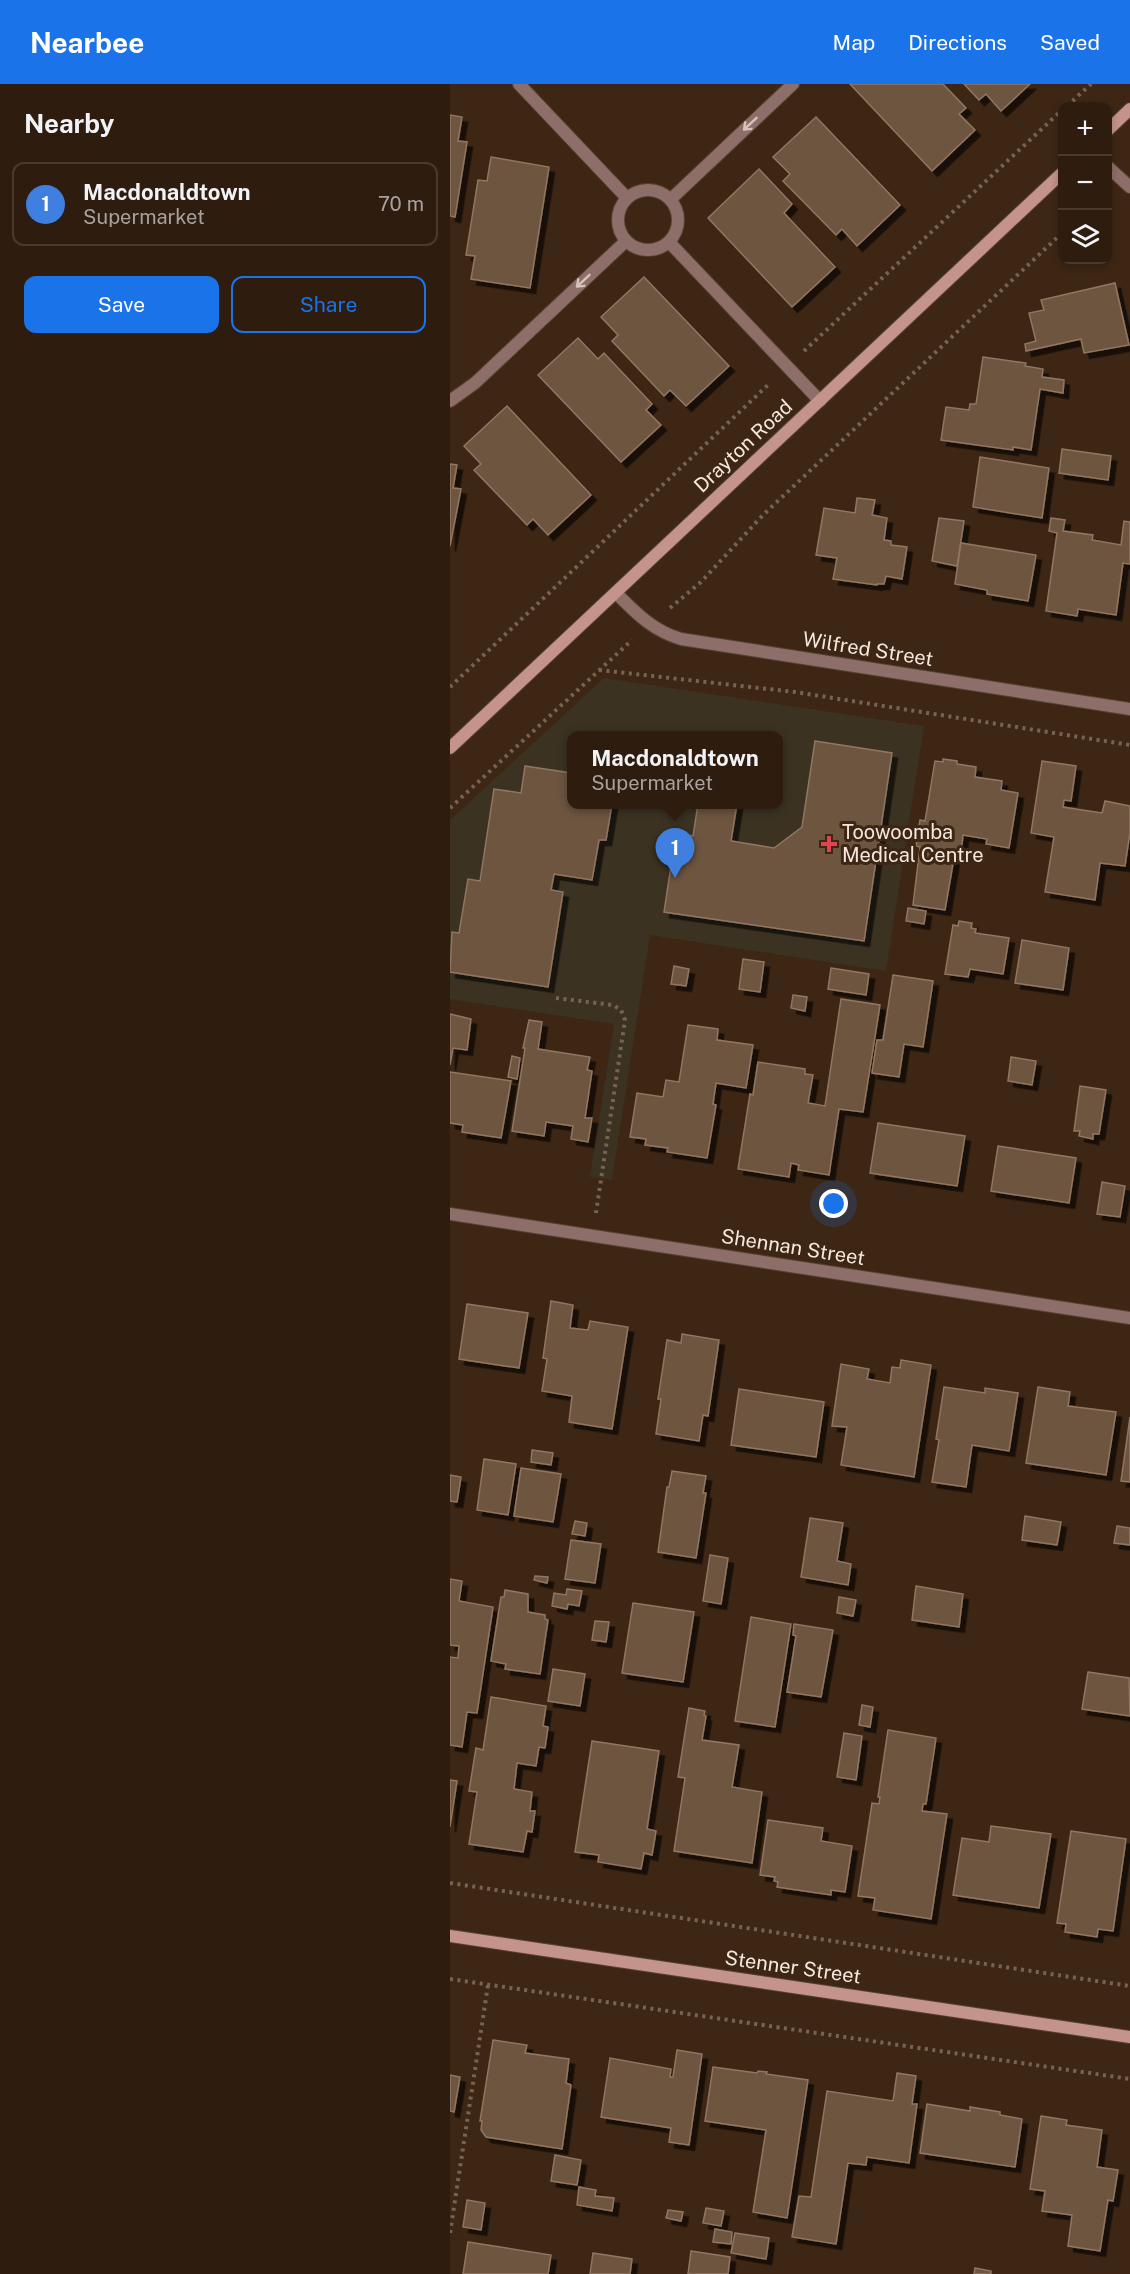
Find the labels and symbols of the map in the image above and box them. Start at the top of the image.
one-way arrow [743,117,758,131]
one-way arrow [576,274,591,288]
street label: Drayton Road [689,394,797,498]
street label: Wilfred Street [801,627,935,671]
place label: Toowoomba Medical Centre [842,820,984,867]
pin: 1 [656,828,694,878]
marker: Toowoomba Medical Centre [820,835,838,853]
your location [819,1189,848,1218]
street label: Shennan Street [719,1224,867,1270]
street label: Stenner Street [723,1946,863,1988]

